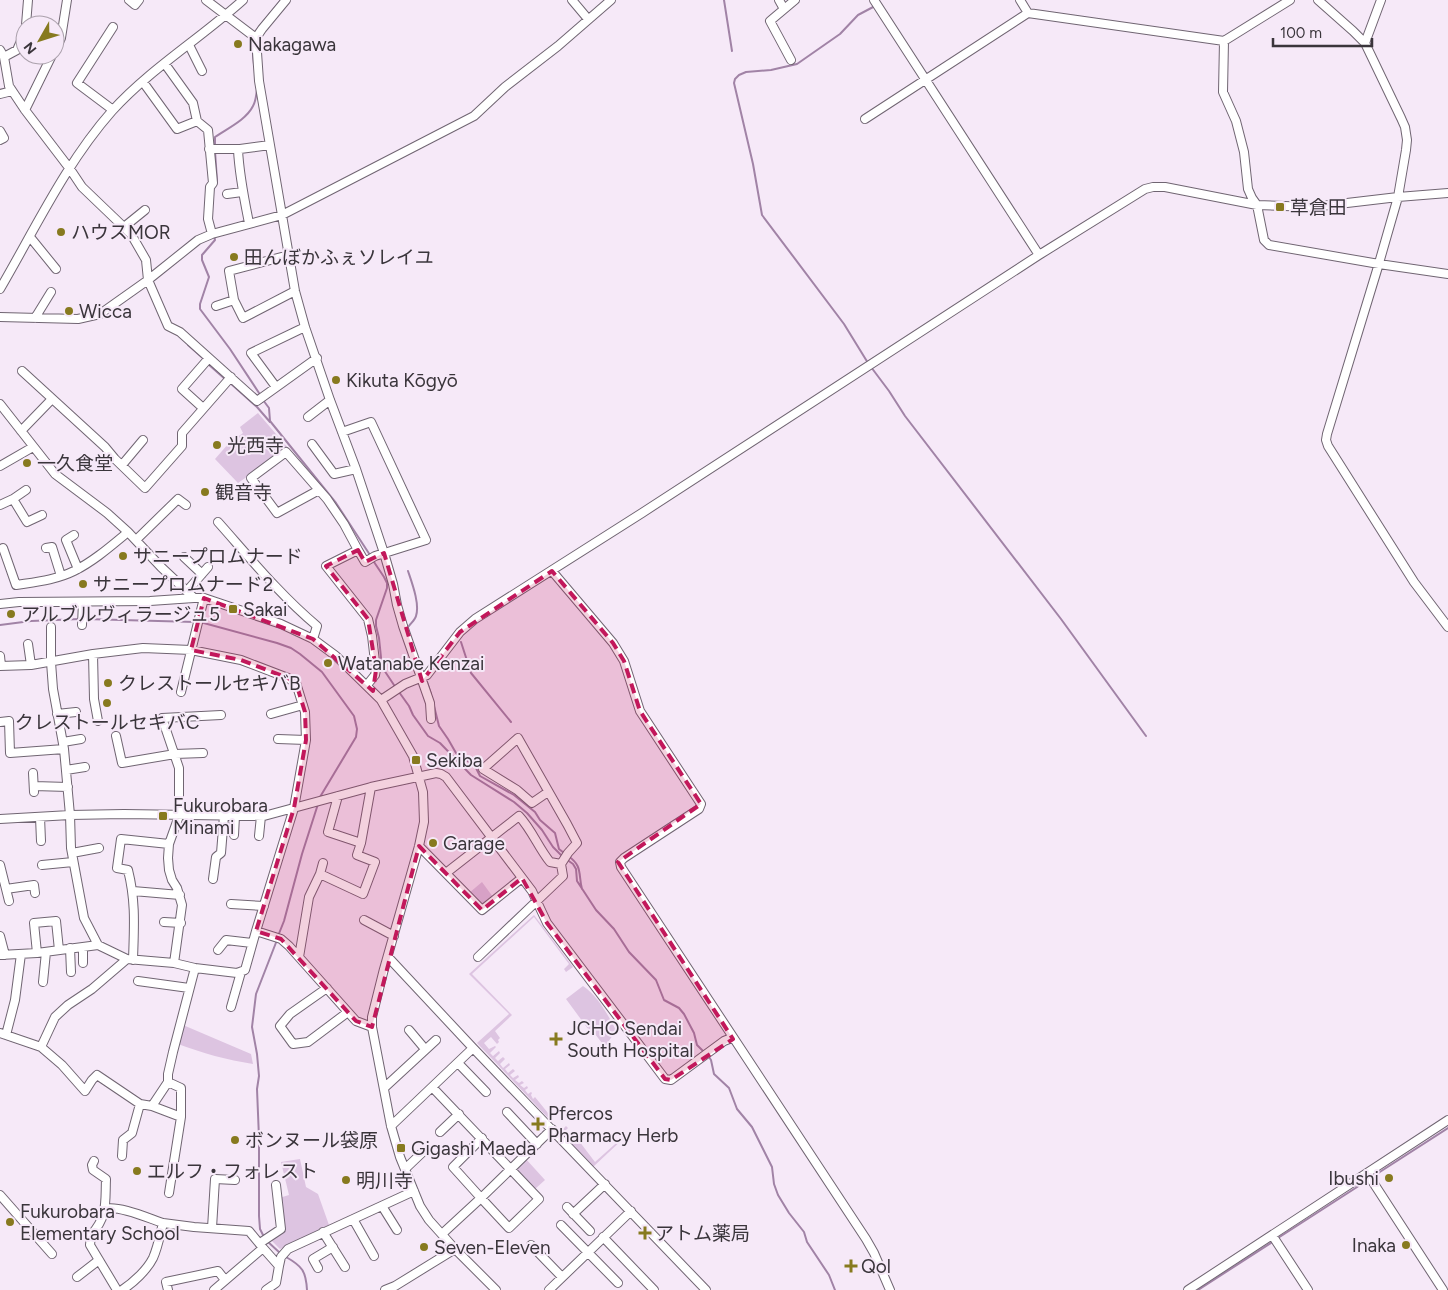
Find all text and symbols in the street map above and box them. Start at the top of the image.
north arrow [15,15,65,65]
scale bar [1273,15,1372,47]
text: 100 m [1280,24,1322,42]
place label: Nakagawa [248,33,336,56]
text: N [20,38,40,57]
marker: Nakagawa [232,38,244,50]
place label: 草倉田 [1290,196,1347,219]
marker: 草倉田 [1274,201,1286,213]
place label: ハウスMOR [71,221,171,244]
marker: ハウスMOR [55,226,67,238]
place label: 田んぼかふぇソレイユ [244,246,434,269]
marker: 田んぼかふぇソレイユ [228,251,240,263]
place label: Wicca [79,300,132,323]
marker: Wicca [63,305,75,317]
place label: Kikuta Kōgyō [346,369,458,392]
marker: Kikuta Kōgyō [330,374,342,386]
place label: 光西寺 [227,434,284,457]
marker: 光西寺 [211,439,223,451]
place label: 一久食堂 [37,452,113,475]
marker: 一久食堂 [21,457,33,469]
place label: 観音寺 [215,481,272,504]
marker: 観音寺 [199,486,211,498]
place label: サニープロムナード [133,545,303,568]
marker: サニープロムナード [117,550,129,562]
place label: サニープロムナード2 [93,573,273,596]
marker: サニープロムナード2 [77,578,89,590]
place label: Sakai [243,598,287,621]
place label: アルブルヴィラージュ5 [21,603,220,626]
marker: Sakai [227,603,239,615]
marker: アルブルヴィラージュ5 [5,608,17,620]
place label: Watanabe Kenzai [338,652,484,675]
marker: Watanabe Kenzai [322,657,334,669]
place label: クレストールセキバB [118,672,301,695]
marker: クレストールセキバB [102,677,114,689]
marker: クレストールセキバC [101,697,113,709]
place label: クレストールセキバC [15,711,200,734]
place label: Sekiba [426,749,483,772]
marker: Sekiba [410,754,422,766]
place label: Fukurobara Minami [173,794,268,839]
marker: Fukurobara Minami [157,810,169,822]
place label: Garage [443,832,505,855]
marker: Garage [427,837,439,849]
place label: JCHO Sendai South Hospital [567,1017,694,1062]
marker: JCHO Sendai South Hospital [549,1032,563,1046]
place label: Pfercos Pharmacy Herb [548,1102,679,1147]
marker: Pfercos Pharmacy Herb [532,1118,544,1130]
place label: ボンヌール袋原 [245,1129,378,1152]
marker: ボンヌール袋原 [229,1134,241,1146]
place label: Gigashi Maeda [411,1137,536,1160]
marker: Gigashi Maeda [395,1142,407,1154]
place label: エルフ・フォレスト [147,1160,318,1183]
marker: エルフ・フォレスト [131,1165,143,1177]
place label: Ibushi [1328,1167,1379,1190]
place label: 明川寺 [356,1169,413,1192]
marker: Ibushi [1383,1172,1395,1184]
marker: 明川寺 [340,1174,352,1186]
place label: Fukurobara Elementary School [20,1200,180,1245]
marker: Fukurobara Elementary School [4,1216,16,1228]
place label: アトム薬局 [655,1222,750,1245]
marker: アトム薬局 [639,1227,651,1239]
place label: Inaka [1352,1234,1396,1257]
place label: Seven-Eleven [434,1236,551,1259]
marker: Inaka [1400,1239,1412,1251]
marker: Seven-Eleven [418,1241,430,1253]
place label: Qol [861,1255,891,1278]
marker: Qol [845,1260,857,1272]

